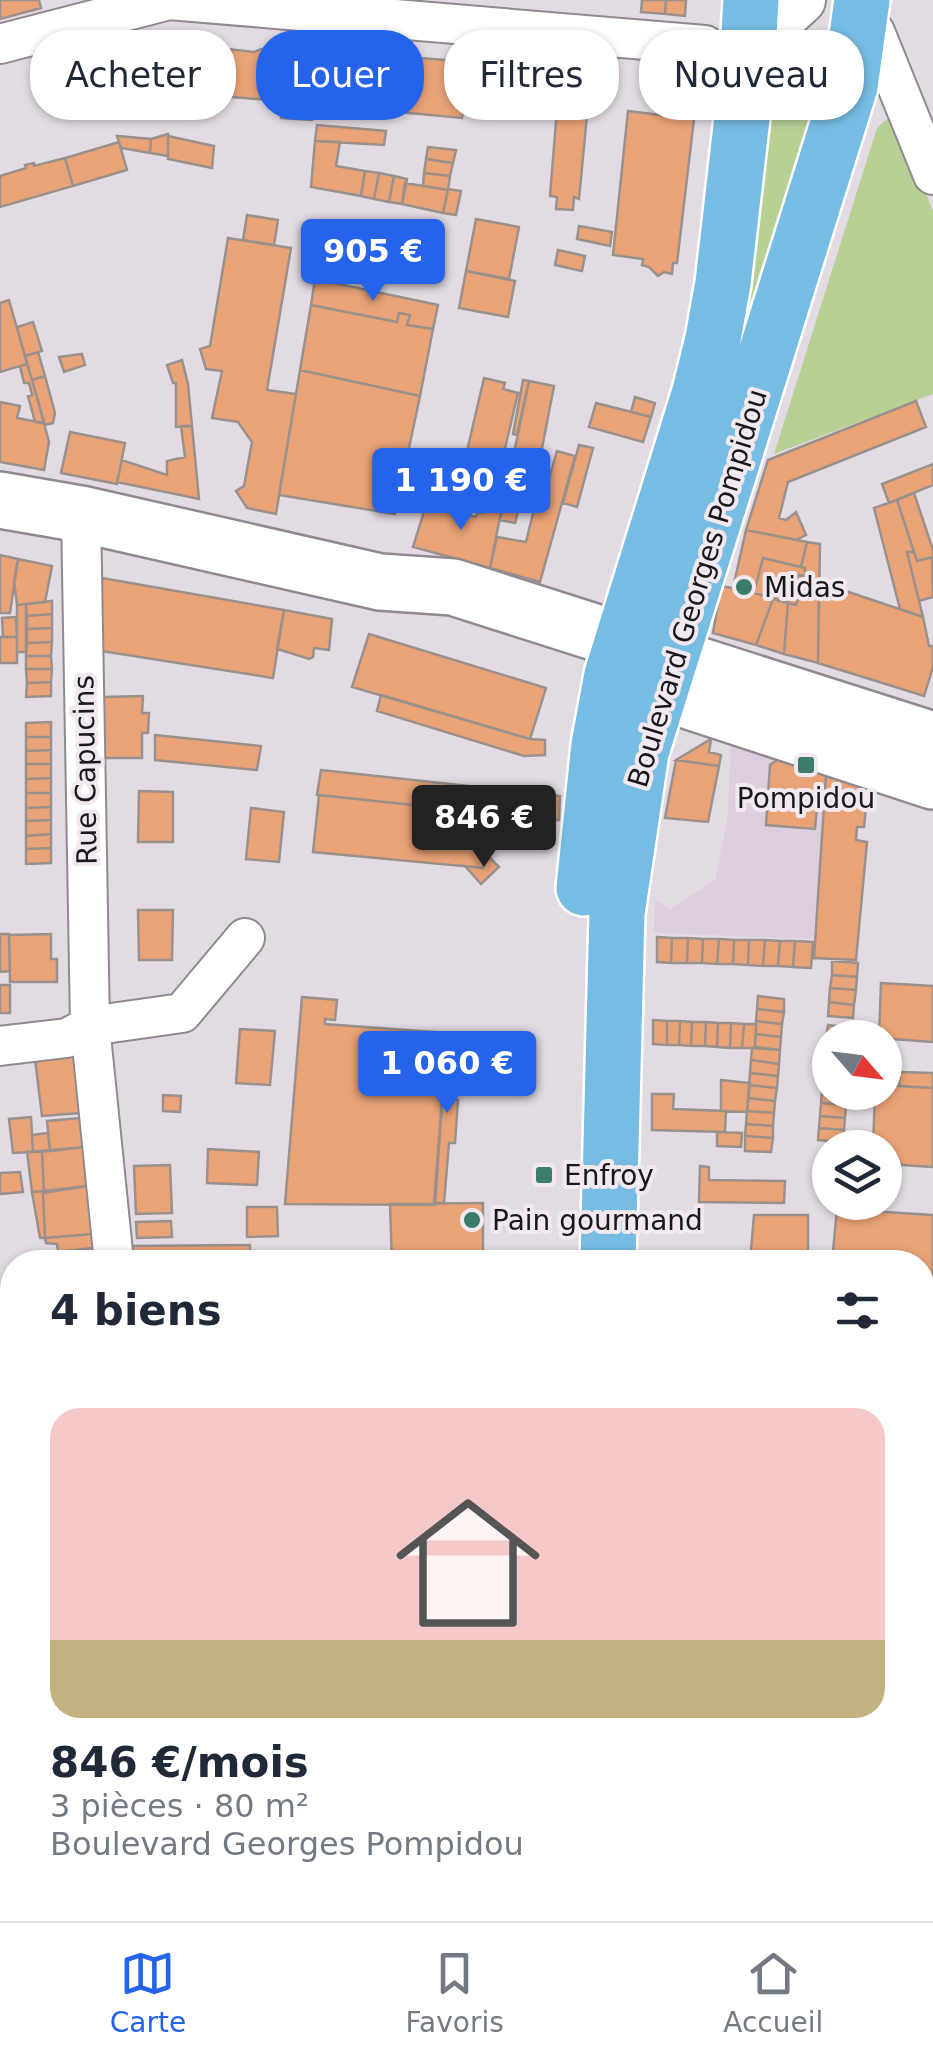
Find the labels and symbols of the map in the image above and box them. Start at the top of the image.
pin: 905 € [303,219,443,304]
street label: Boulevard Georges Pompidou [621,385,774,791]
pin: 1 190 € [369,448,553,533]
place label: Midas [764,571,845,604]
marker: Midas [733,576,755,598]
street label: Rue Capucins [67,675,104,865]
marker: Pompidou [795,754,817,776]
place label: Pompidou [737,782,875,815]
pin: 846 € [414,785,554,870]
north arrow [812,1020,902,1110]
pin: 1 060 € [355,1031,539,1116]
place label: Enfroy [564,1159,654,1192]
marker: Enfroy [533,1164,555,1186]
place label: Pain gourmand [492,1204,703,1237]
marker: Pain gourmand [461,1209,483,1231]

